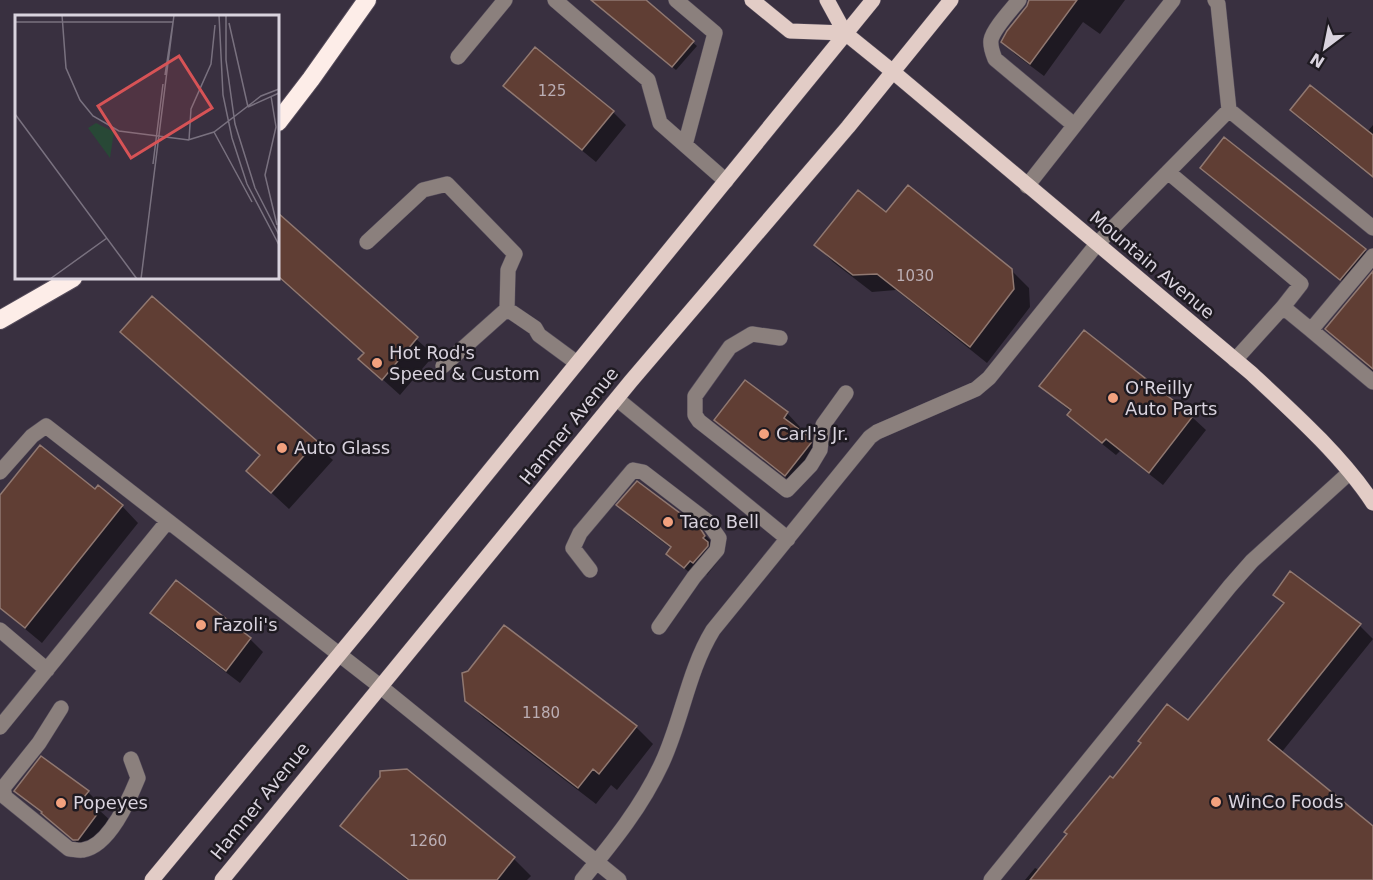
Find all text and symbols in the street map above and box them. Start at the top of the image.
inset map [15,15,279,279]
north arrow [1295,18,1355,78]
text: N [1307,49,1328,72]
house number: 125 [538,82,566,100]
street label: Mountain Avenue [1086,206,1219,323]
house number: 1030 [896,267,934,285]
place label: Hot Rod's Speed & Custom [389,342,540,384]
marker: Hot Rod's Speed & Custom [370,356,384,370]
street label: Hamner Avenue [515,363,622,488]
place label: O'Reilly Auto Parts [1125,377,1217,419]
marker: O'Reilly Auto Parts [1106,391,1120,405]
place label: Carl's Jr. [776,423,849,444]
marker: Carl's Jr. [757,427,771,441]
place label: Auto Glass [294,437,390,458]
marker: Auto Glass [275,441,289,455]
place label: Taco Bell [679,511,759,532]
marker: Taco Bell [661,515,675,529]
place label: Fazoli's [213,614,278,635]
marker: Fazoli's [194,618,208,632]
house number: 1180 [522,704,560,722]
street label: Hamner Avenue [206,738,313,863]
place label: WinCo Foods [1228,791,1344,812]
place label: Popeyes [73,792,148,813]
marker: WinCo Foods [1209,795,1223,809]
marker: Popeyes [54,796,68,810]
house number: 1260 [409,832,447,850]

